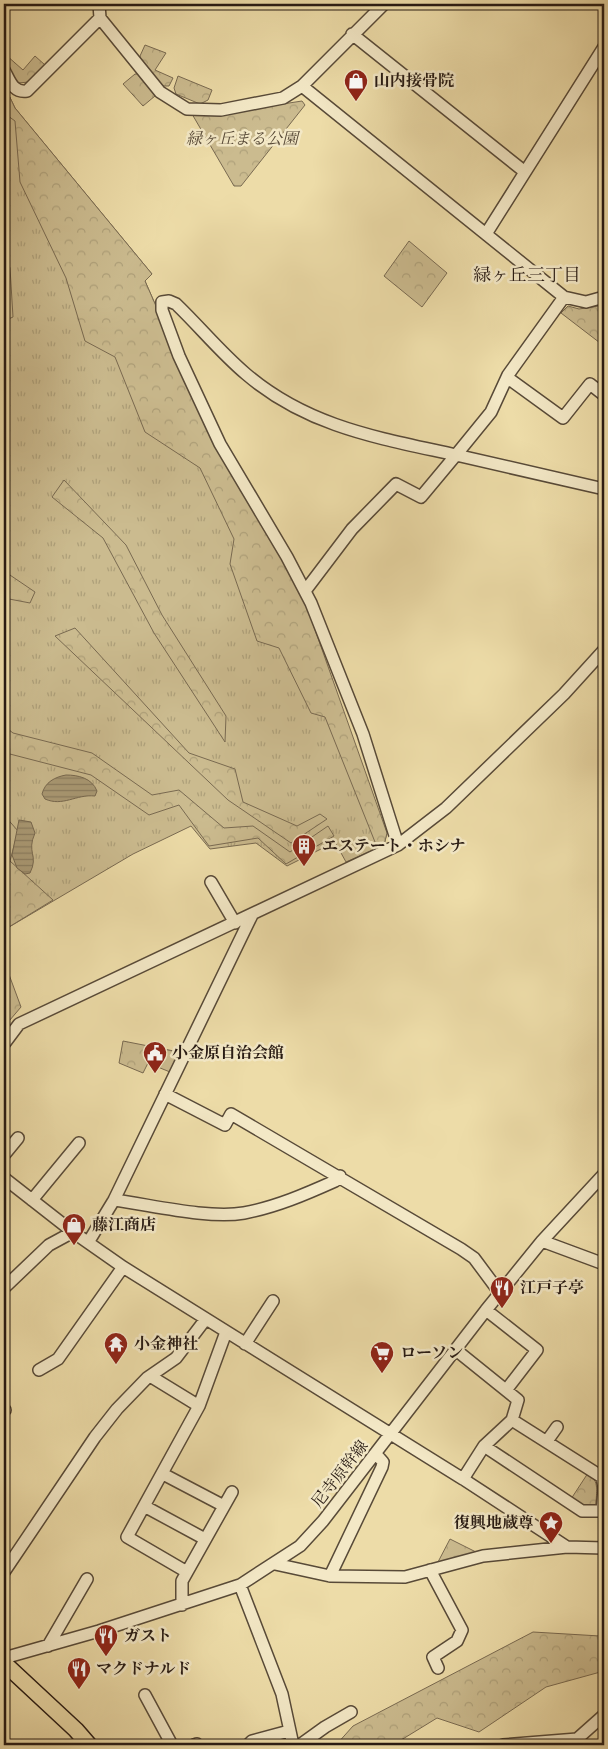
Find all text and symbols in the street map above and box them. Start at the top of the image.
shop icon: 山内接骨院 [343,68,369,102]
place label: 山内接骨院 [374,71,454,91]
park label: 緑ヶ丘まる公園 [186,129,301,149]
district label: 緑ヶ丘三丁目 [473,264,581,287]
building icon: エステート・ホシナ [291,833,317,867]
place label: エステート・ホシナ [322,836,466,856]
public building icon: 小金原自治会館 [142,1040,168,1074]
place label: 小金原自治会館 [172,1043,284,1063]
shop icon: 藤江商店 [61,1212,87,1246]
place label: 藤江商店 [92,1215,156,1235]
restaurant icon: 江戸子亭 [489,1275,515,1309]
place label: 江戸子亭 [520,1278,584,1298]
temple icon: 小金神社 [103,1331,129,1365]
place label: 小金神社 [134,1334,198,1354]
supermarket icon: ローソン [369,1340,395,1374]
place label: ローソン [400,1343,463,1363]
street label: 尼寺原幹線 [307,1436,373,1512]
place icon: 復興地蔵尊 [538,1510,564,1544]
place label: 復興地蔵尊 [454,1513,534,1533]
restaurant icon: ガスト [93,1623,119,1657]
place label: ガスト [124,1626,172,1646]
restaurant icon: マクドナルド [66,1656,92,1690]
place label: マクドナルド [96,1659,191,1679]

